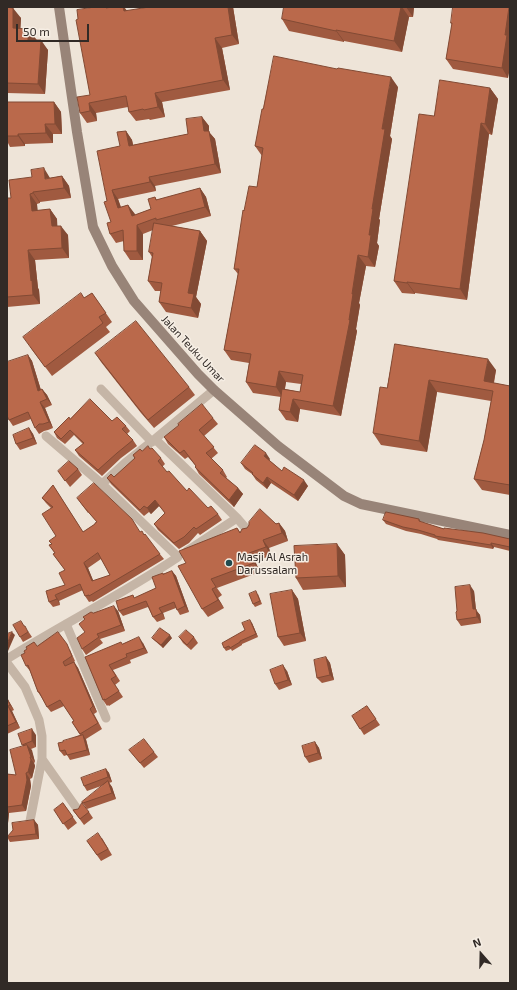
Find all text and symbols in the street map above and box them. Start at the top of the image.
scale bar [18,16,91,42]
text: 50 m [23,24,50,38]
street label: Jalan Teuku Umar [159,313,227,385]
place label: Masji Al Asrah Darussalam [237,550,308,576]
marker: Masji Al Asrah Darussalam [224,558,234,568]
north arrow [461,934,501,974]
text: N [471,935,483,950]

